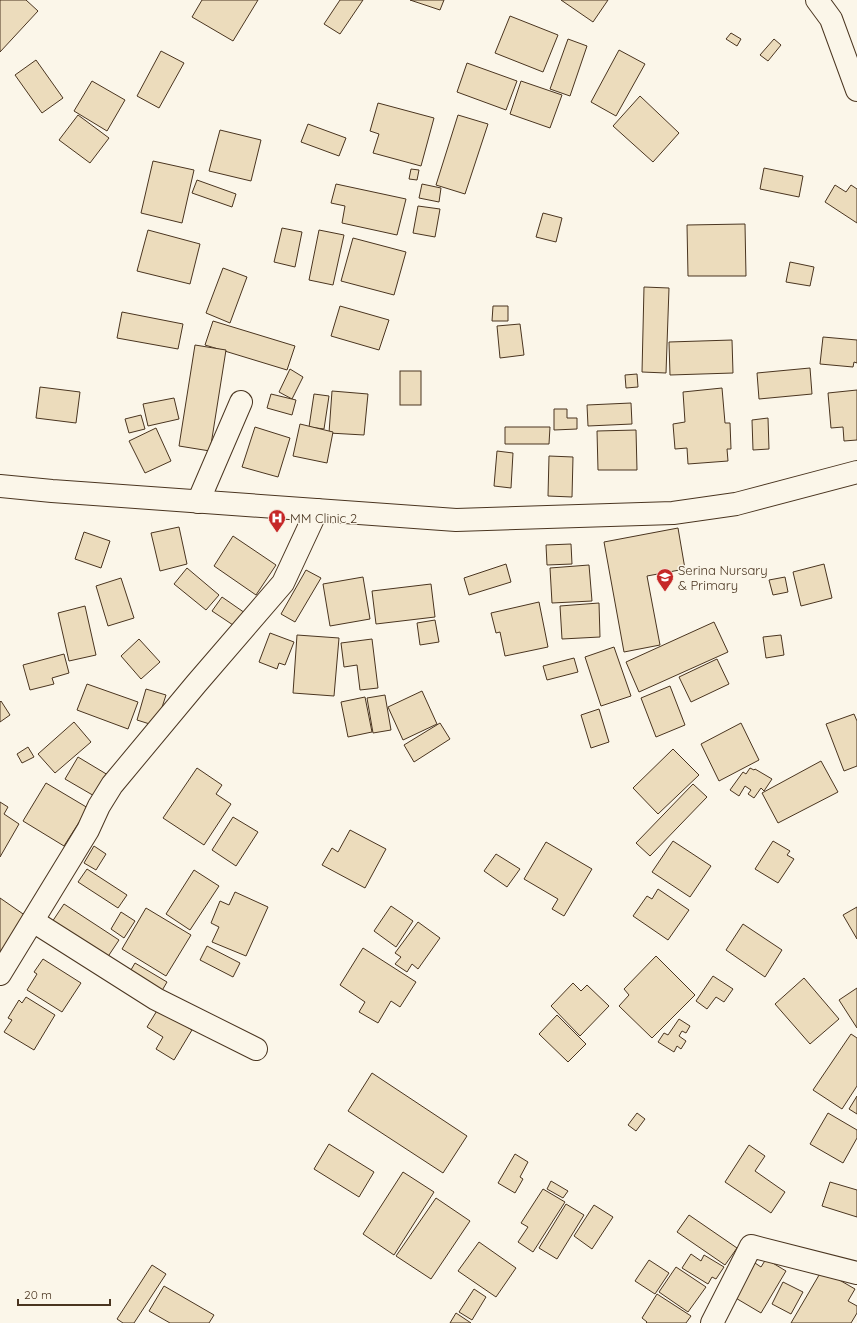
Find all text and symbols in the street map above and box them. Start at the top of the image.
hospital icon: MM Clinic 2 [267,508,287,533]
place label: MM Clinic 2 [290,510,357,526]
place label: Serina Nursary & Primary [678,562,768,593]
school or university icon: Serina Nursary & Primary [655,567,675,592]
scale bar [18,1281,110,1307]
text: 20 m [24,1287,52,1302]

